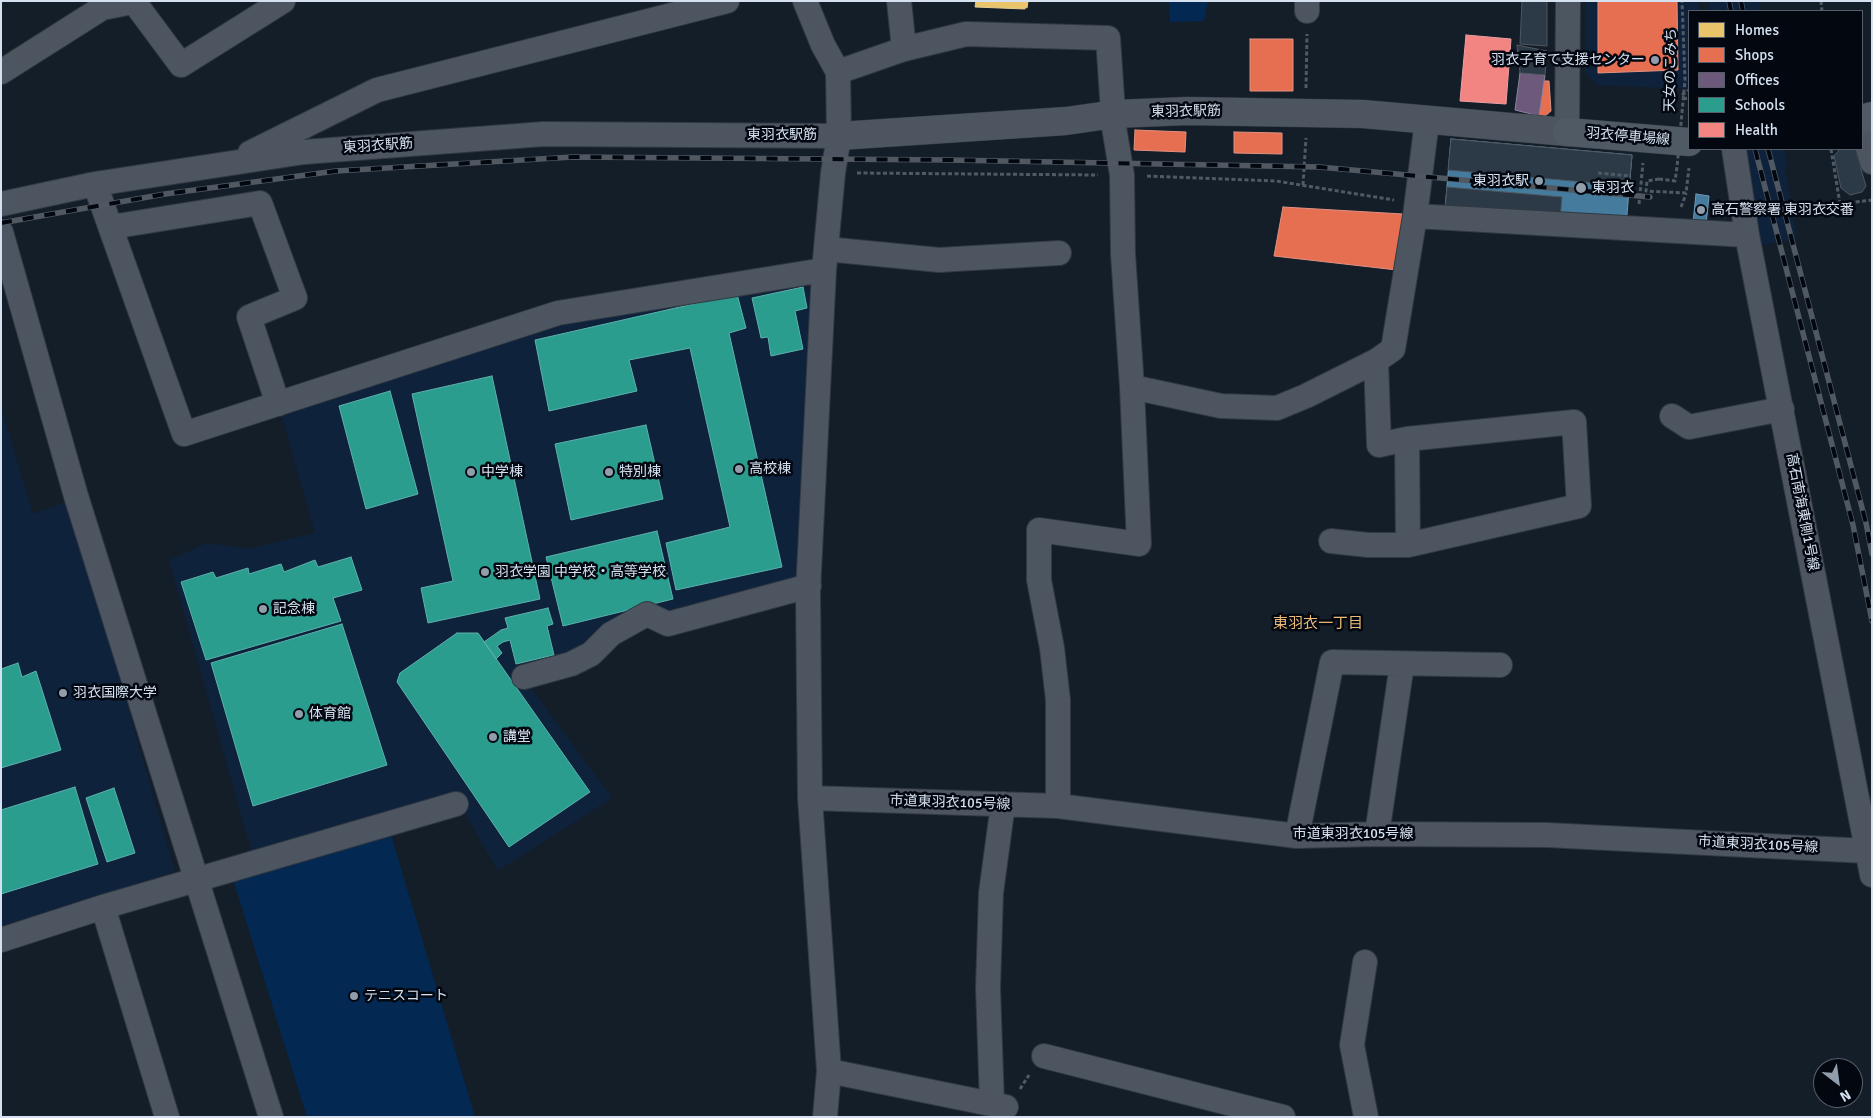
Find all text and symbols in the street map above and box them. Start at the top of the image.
legend [1688,10,1863,150]
text: Homes [1735,21,1779,39]
street label: 天女のこみち [1662,28,1680,112]
text: Shops [1735,46,1774,64]
place label: 羽衣子育て支援センター [1491,52,1645,68]
marker: 羽衣子育て支援センター [1649,54,1661,66]
text: Offices [1735,71,1779,89]
text: Schools [1735,96,1785,114]
street label: 東羽衣駅筋 [1151,103,1221,121]
text: Health [1735,121,1778,139]
street label: 羽衣停車場線 [1585,125,1671,149]
street label: 東羽衣駅筋 [747,127,817,143]
street label: 東羽衣駅筋 [342,135,414,157]
place label: 東羽衣駅 [1473,173,1529,189]
marker: 東羽衣駅 [1533,175,1545,187]
place label: 東羽衣 [1592,180,1634,196]
marker: 東羽衣 [1574,181,1588,195]
place label: 高石警察署 東羽衣交番 [1711,202,1854,218]
marker: 高石警察署 東羽衣交番 [1695,204,1707,216]
street label: 高石南海東側1号線 [1782,452,1822,572]
place label: 高校棟 [749,461,791,477]
marker: 高校棟 [733,463,745,475]
place label: 中学棟 [481,464,523,480]
place label: 特別棟 [619,464,661,480]
marker: 中学棟 [465,466,477,478]
marker: 特別棟 [603,466,615,478]
place label: 羽衣学園 中学校・高等学校 [495,564,666,580]
marker: 羽衣学園 中学校・高等学校 [479,566,491,578]
place label: 記念棟 [273,601,315,617]
marker: 記念棟 [257,603,269,615]
district label: 東羽衣一丁目 [1273,615,1363,633]
place label: 羽衣国際大学 [73,685,157,701]
marker: 羽衣国際大学 [57,687,69,699]
place label: 体育館 [309,706,351,722]
marker: 体育館 [293,708,305,720]
place label: 講堂 [503,729,531,745]
marker: 講堂 [487,731,499,743]
street label: 市道東羽衣105号線 [889,792,1011,814]
street label: 市道東羽衣105号線 [1293,826,1413,842]
street label: 市道東羽衣105号線 [1697,833,1819,857]
place label: テニスコート [364,988,448,1004]
marker: テニスコート [348,990,360,1002]
north arrow [1813,1058,1863,1108]
text: N [1837,1086,1854,1105]

